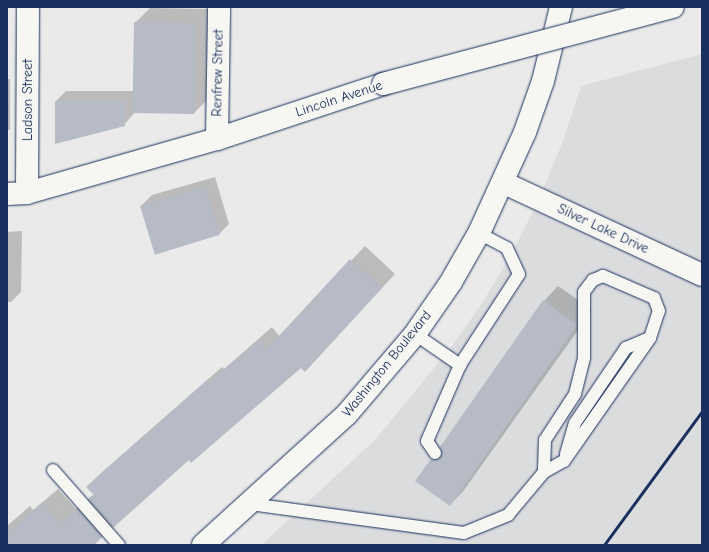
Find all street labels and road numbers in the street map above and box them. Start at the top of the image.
street label: Renfrew Street [209,29,227,117]
street label: Ladson Street [20,59,36,141]
street label: Lincoln Avenue [294,77,384,121]
street label: Silver Lake Drive [555,200,651,258]
street label: Washington Boulevard [339,307,435,421]

